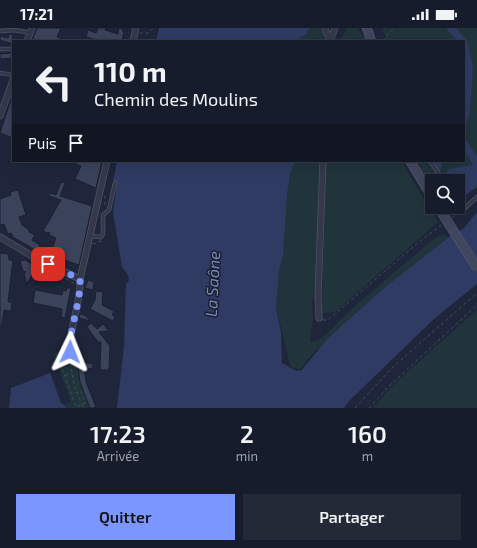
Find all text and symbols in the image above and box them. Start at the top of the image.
text: 17:21 [20,5,53,23]
text: 110 m [94,54,167,88]
icon: left [28,56,80,108]
text: Chemin des Moulins [94,88,258,110]
icon: arrive [65,132,87,154]
text: Puis [28,134,57,152]
map controls [425,174,465,214]
button: search [425,174,465,214]
pin [31,247,65,281]
water label: La Saône [201,250,223,317]
icon: arrive [37,253,59,275]
position arrow [49,331,91,373]
text: 17:23 [90,419,146,448]
text: 2 [240,419,254,448]
text: 160 [348,419,387,448]
text: Arrivée [97,448,139,464]
text: min [236,448,258,464]
text: m [362,448,373,464]
button: Quitter [16,494,235,540]
button: Partager [243,494,461,540]

